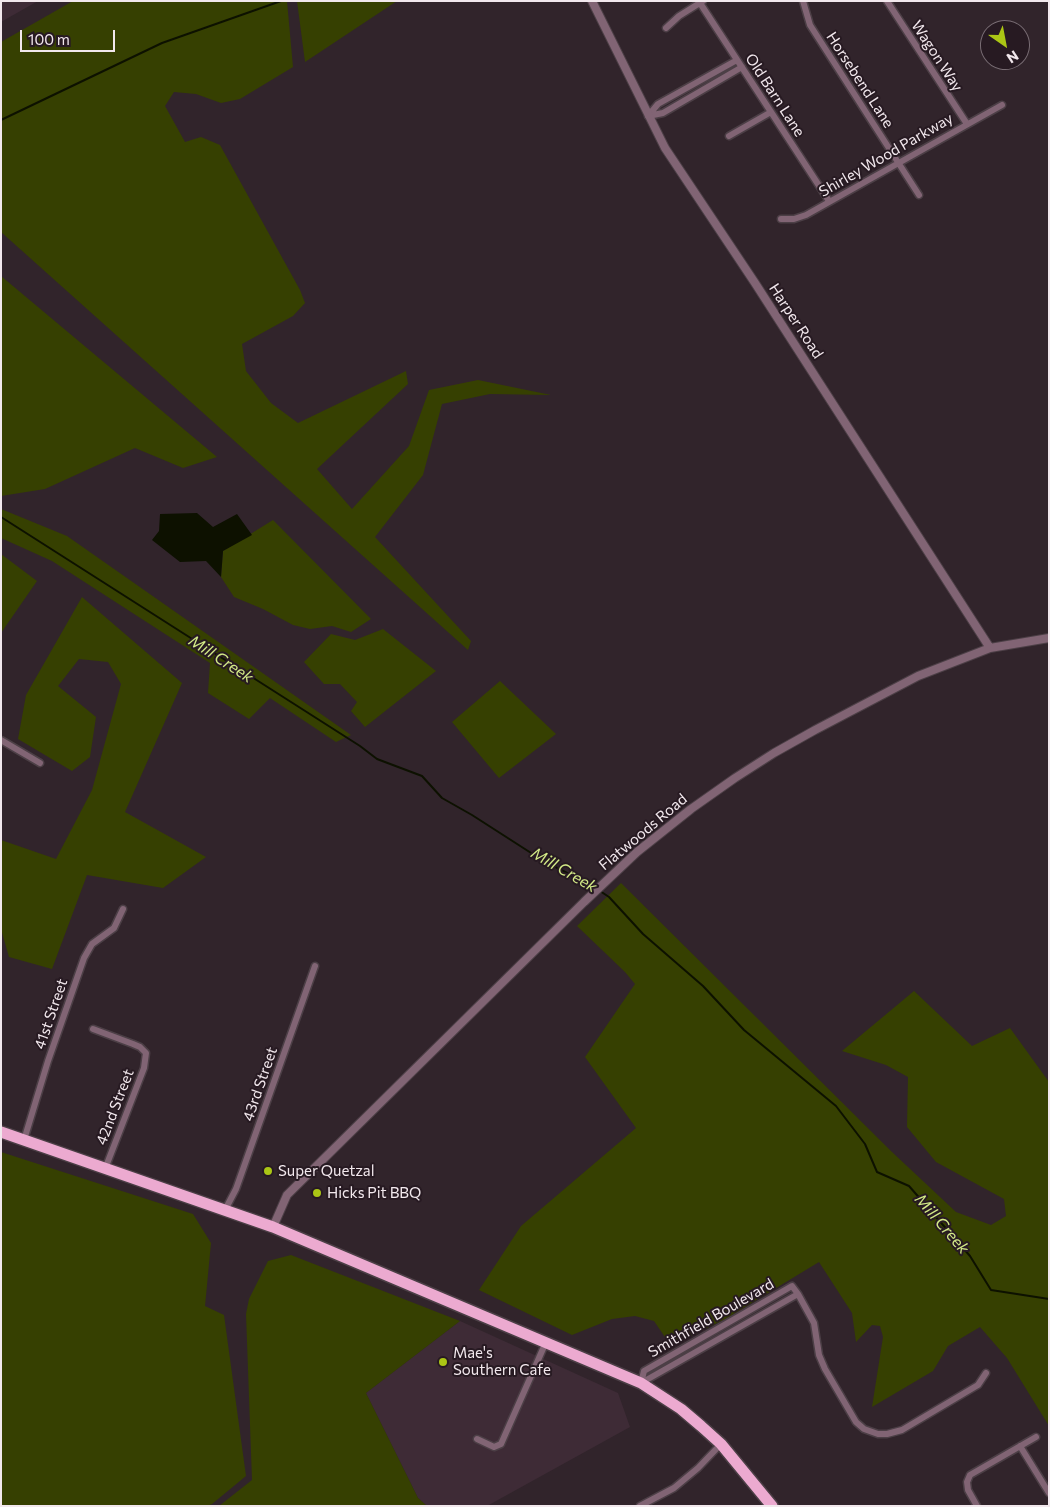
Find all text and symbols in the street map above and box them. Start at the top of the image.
street label: Wagon Way [907,17,967,95]
scale bar [22,20,118,52]
north arrow [980,20,1030,70]
street label: Horsebend Lane [822,29,898,131]
text: 100 m [28,30,70,48]
text: N [1004,47,1022,67]
street label: Old Barn Lane [741,50,809,140]
street label: Shirley Wood Parkway [816,109,956,201]
street label: Harper Road [765,280,827,362]
water label: Mill Creek [185,631,257,687]
street label: Flatwoods Road [595,790,691,874]
water label: Mill Creek [527,843,601,897]
street label: 41st Street [31,976,71,1052]
street label: 43rd Street [239,1045,281,1123]
street label: 42nd Street [92,1067,138,1147]
place label: Super Quetzal [278,1162,375,1180]
marker: Super Quetzal [262,1165,274,1177]
place label: Hicks Pit BBQ [327,1184,421,1202]
marker: Hicks Pit BBQ [311,1187,323,1199]
water label: Mill Creek [911,1190,973,1258]
street label: Smithfield Boulevard [645,1275,777,1361]
place label: Mae's Southern Cafe [453,1344,551,1379]
marker: Mae's Southern Cafe [437,1356,449,1368]

